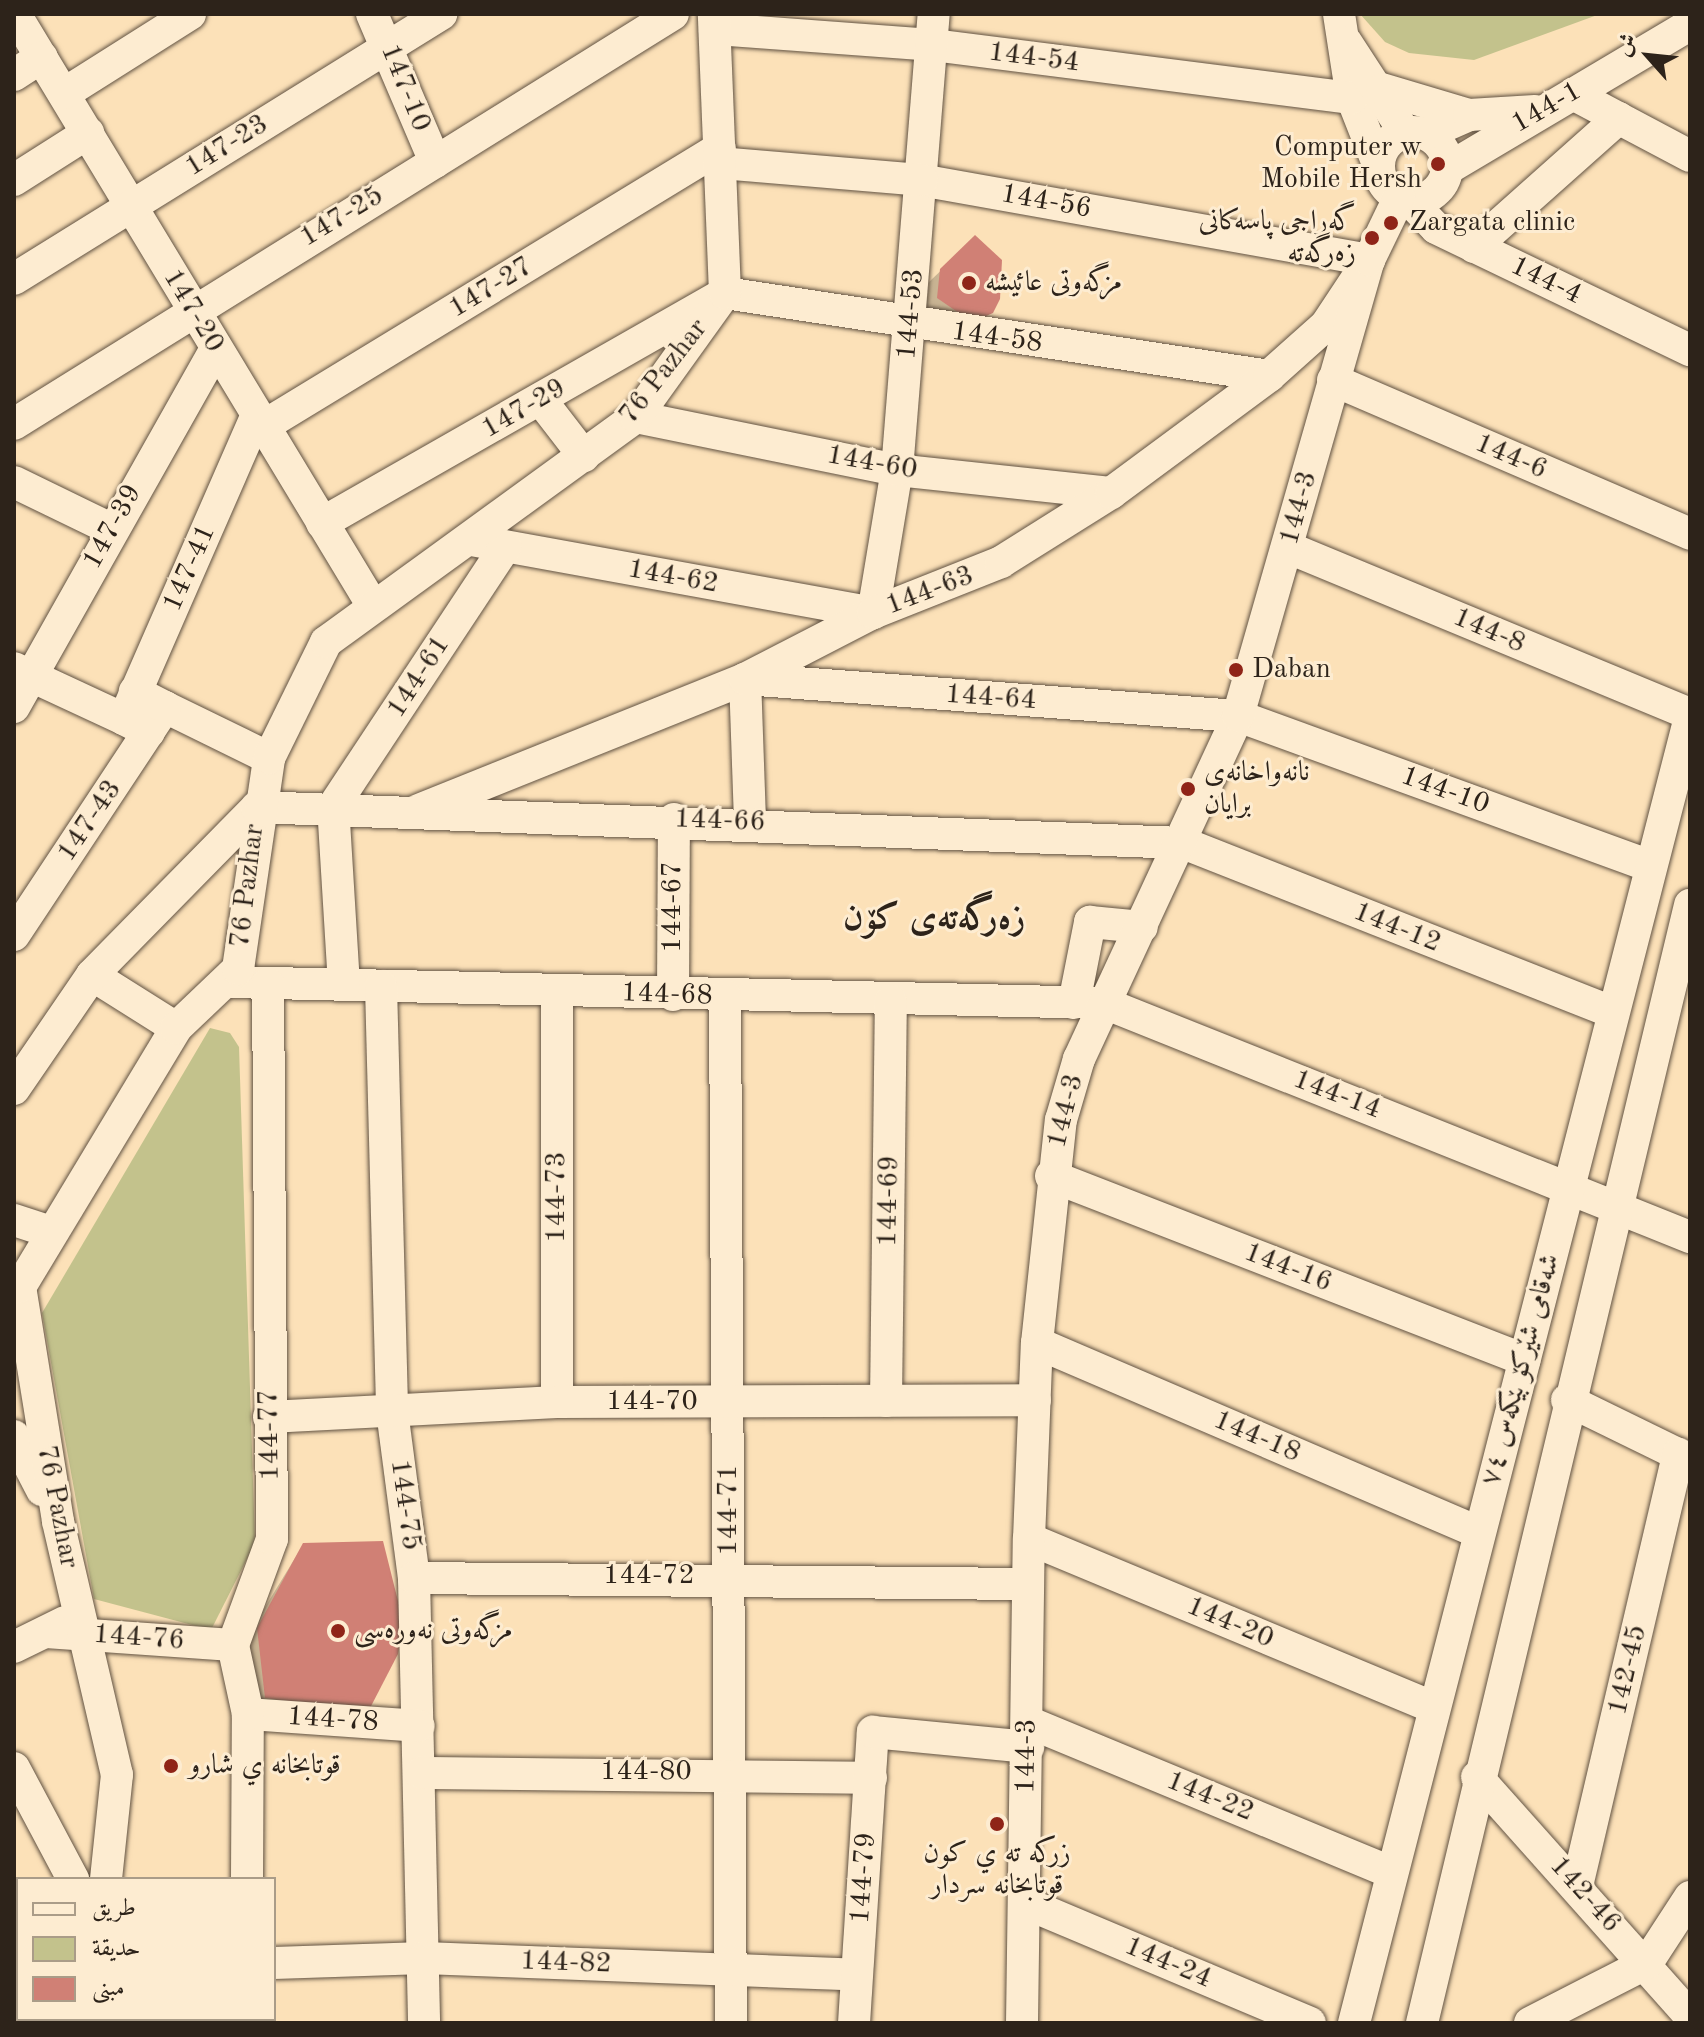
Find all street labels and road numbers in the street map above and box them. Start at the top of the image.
street label: 144-54 [987,36,1081,80]
street label: 147-10 [372,39,438,137]
street label: 144-1 [1506,75,1588,141]
street label: 147-23 [179,107,275,185]
street label: 144-56 [998,178,1094,226]
street label: 147-25 [294,179,390,255]
street label: 144-4 [1505,249,1587,313]
street label: 147-27 [443,250,539,326]
street label: 147-20 [155,263,231,359]
street label: 144-53 [890,267,932,361]
street label: 76 Pazhar [612,312,716,432]
street label: 144-58 [949,315,1045,361]
street label: 147-29 [476,372,572,446]
street label: 144-6 [1470,427,1552,487]
street label: 144-60 [824,439,920,487]
street label: 144-3 [1273,467,1325,549]
street label: 147-39 [76,479,150,575]
street label: 147-41 [156,519,224,617]
street label: 144-62 [625,553,721,601]
street label: 144-63 [881,559,979,623]
street label: 144-8 [1448,601,1530,661]
street label: 144-61 [380,629,458,725]
street label: 144-64 [944,678,1038,718]
street label: 144-10 [1396,760,1494,822]
street label: 147-43 [50,774,130,868]
street label: 144-66 [674,803,766,839]
street label: 76 Pazhar [224,822,272,950]
street label: 144-67 [656,861,690,953]
street label: 144-12 [1348,895,1446,961]
street label: 144-68 [621,977,713,1013]
street label: 144-14 [1288,1063,1386,1127]
street label: 144-3 [1041,1070,1091,1152]
street label: 144-73 [540,1151,574,1243]
street label: 144-69 [871,1155,907,1247]
street label: 144-16 [1239,1236,1337,1300]
street label: شەقامی شێرکۆ بێکەس ٧٤ [1474,1250,1568,1490]
street label: 144-70 [606,1385,698,1419]
street label: 144-77 [252,1389,288,1481]
street label: 144-18 [1208,1404,1306,1470]
street label: 76 Pazhar [29,1443,85,1571]
street label: 144-75 [382,1457,428,1553]
street label: 144-71 [712,1464,746,1556]
street label: 144-72 [603,1559,695,1593]
street label: 144-20 [1181,1590,1279,1656]
street label: 144-76 [92,1618,186,1658]
street label: 142-45 [1601,1622,1655,1718]
street label: 144-78 [286,1700,380,1740]
street label: 144-3 [1010,1718,1044,1794]
street label: 144-80 [600,1755,692,1789]
street label: 144-22 [1161,1764,1259,1830]
street label: 144-79 [844,1831,884,1925]
street label: 142-46 [1542,1850,1628,1940]
street label: 144-24 [1119,1930,1217,1996]
street label: 144-82 [520,1945,612,1981]

